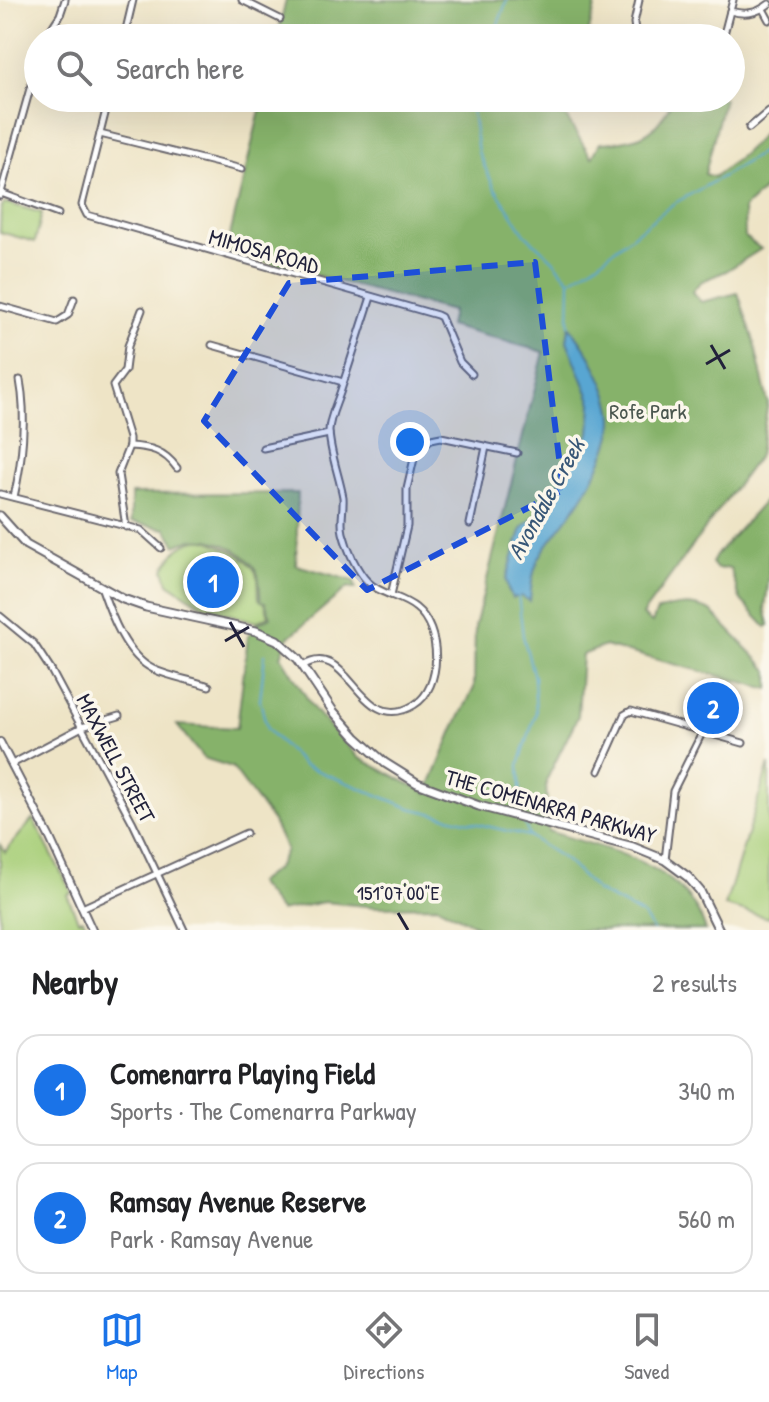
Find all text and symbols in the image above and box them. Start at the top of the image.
search box [24,24,745,112]
icon: search [52,46,96,90]
text: Search here [116,48,244,88]
street label: MIMOSA ROAD [206,221,323,281]
park label: Rofe Park [609,396,687,426]
your location [390,422,430,462]
water label: Avondale Creek [499,431,592,565]
pin: 1 [187,552,239,612]
pin: 2 [687,678,739,738]
street label: MAXWELL STREET [69,688,163,828]
street label: THE COMENARRA PARKWAY [442,762,660,850]
text: 151°07'00"E [357,879,439,906]
text: Nearby [32,959,118,1005]
text: 2 results [652,965,737,1000]
text: Comenarra Playing Field [110,1053,375,1093]
text: 1 [55,1073,65,1108]
text: 340 m [678,1073,735,1108]
text: Sports · The Comenarra Parkway [110,1093,417,1128]
text: Ramsay Avenue Reserve [110,1181,366,1221]
text: 2 [54,1201,66,1236]
text: 560 m [678,1201,735,1236]
text: Park · Ramsay Avenue [110,1221,313,1256]
tab: Map [100,1308,144,1386]
tab: Directions [344,1308,425,1386]
tab: Saved [624,1308,669,1386]

